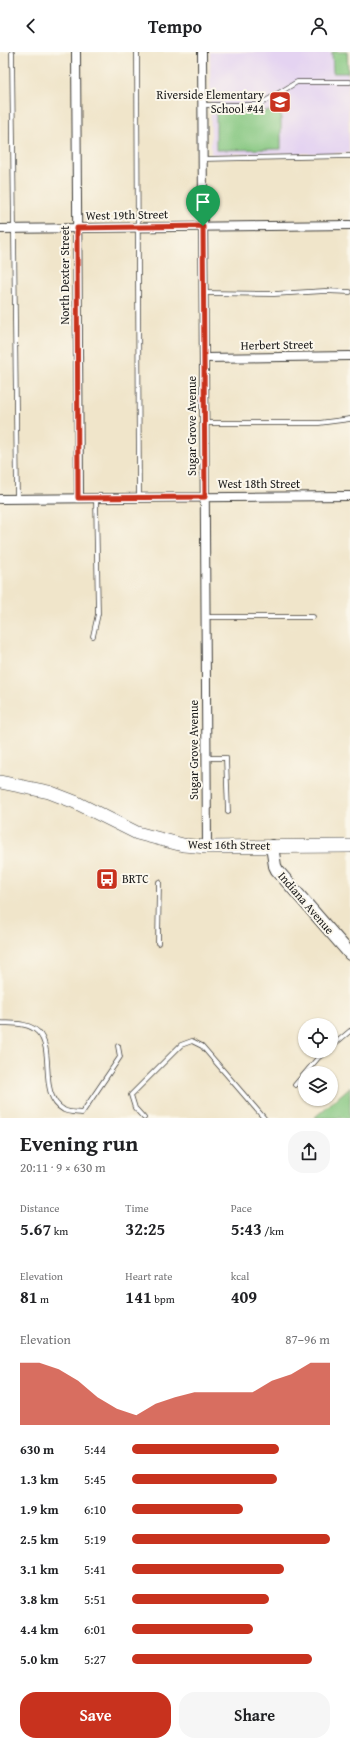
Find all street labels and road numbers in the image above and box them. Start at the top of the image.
street label: West 19th Street [86,205,169,224]
street label: North Dexter Street [56,225,73,325]
street label: Herbert Street [241,335,314,354]
street label: Sugar Grove Avenue [183,376,200,476]
street label: West 18th Street [218,475,301,492]
street label: Sugar Grove Avenue [185,700,202,800]
street label: West 16th Street [188,835,271,854]
street label: Indiana Avenue [274,868,339,938]

